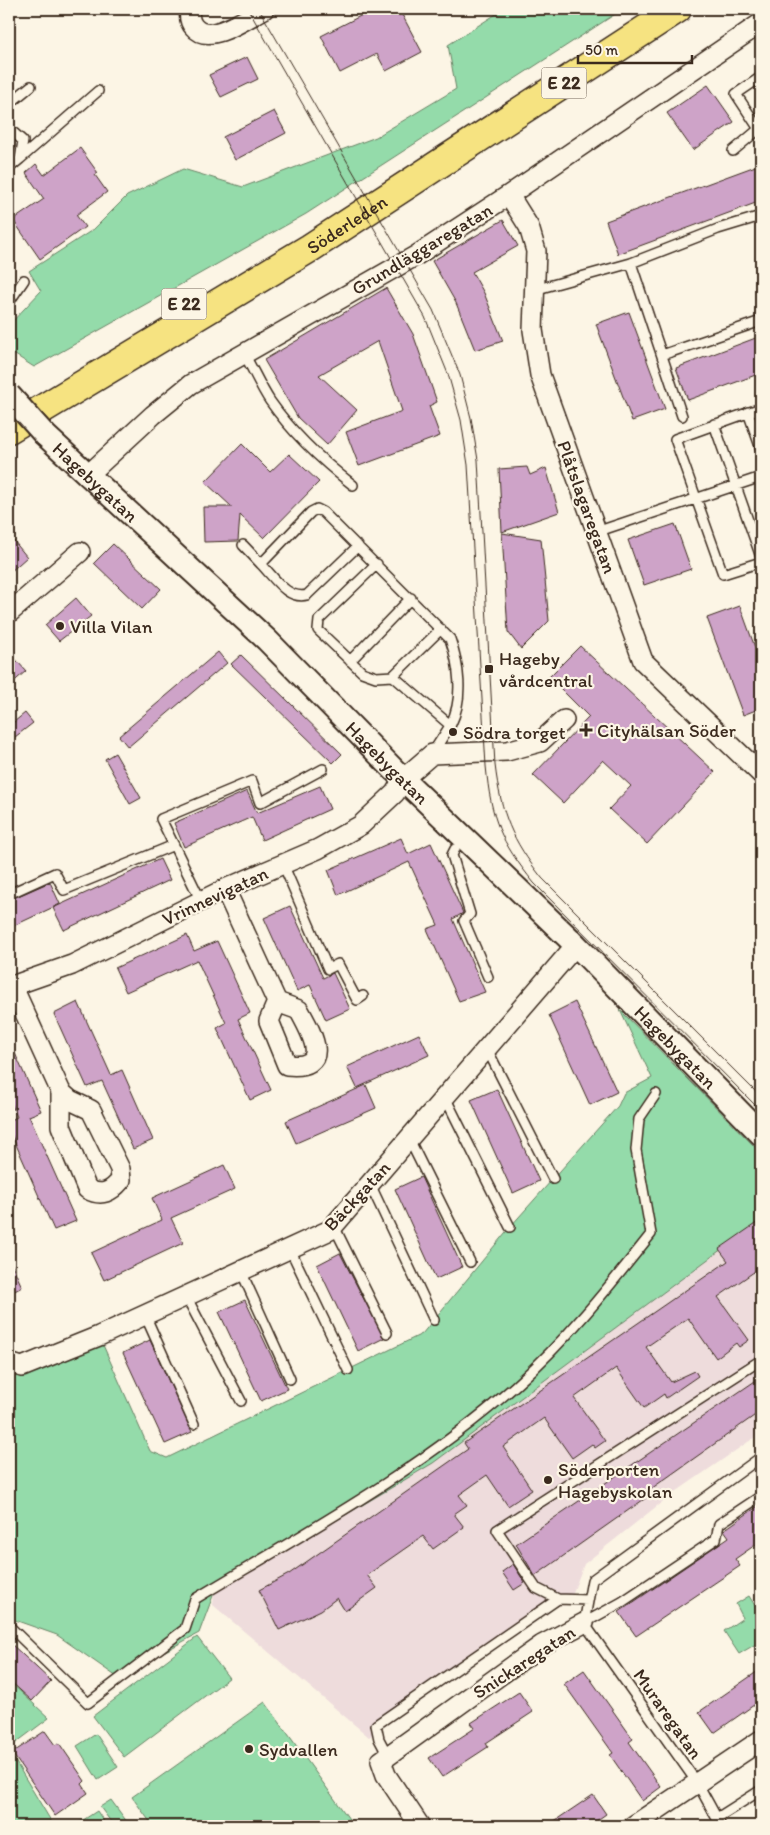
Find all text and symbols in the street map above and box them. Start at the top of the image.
scale bar [578,32,691,64]
text: 50 m [585,41,618,59]
road number: E 22 [542,68,586,99]
street label: Söderleden [302,190,391,259]
street label: Grundläggaregatan [347,198,497,300]
road number: E 22 [162,288,206,320]
street label: Hagebygatan [48,437,143,527]
street label: Plåtslagaregatan [552,437,622,577]
place label: Villa Vilan [70,615,153,638]
marker: Villa Vilan [54,620,66,632]
place label: Hageby vårdcentral [499,647,593,692]
marker: Hageby vårdcentral [483,663,495,675]
street label: Hagebygatan [341,716,434,809]
place label: Cityhälsan Söder [597,719,737,742]
place label: Södra torget [463,721,566,744]
marker: Cityhälsan Söder [579,723,593,737]
marker: Södra torget [447,726,459,738]
street label: Vrinnevigatan [159,861,272,930]
street label: Hagebygatan [630,1000,722,1094]
street label: Bäckgatan [319,1156,395,1236]
place label: Söderporten Hagebyskolan [558,1458,673,1503]
marker: Söderporten Hagebyskolan [542,1474,554,1486]
street label: Snickaregatan [468,1620,580,1704]
street label: Muraregatan [629,1664,707,1764]
place label: Sydvallen [259,1738,338,1761]
marker: Sydvallen [243,1743,255,1755]

